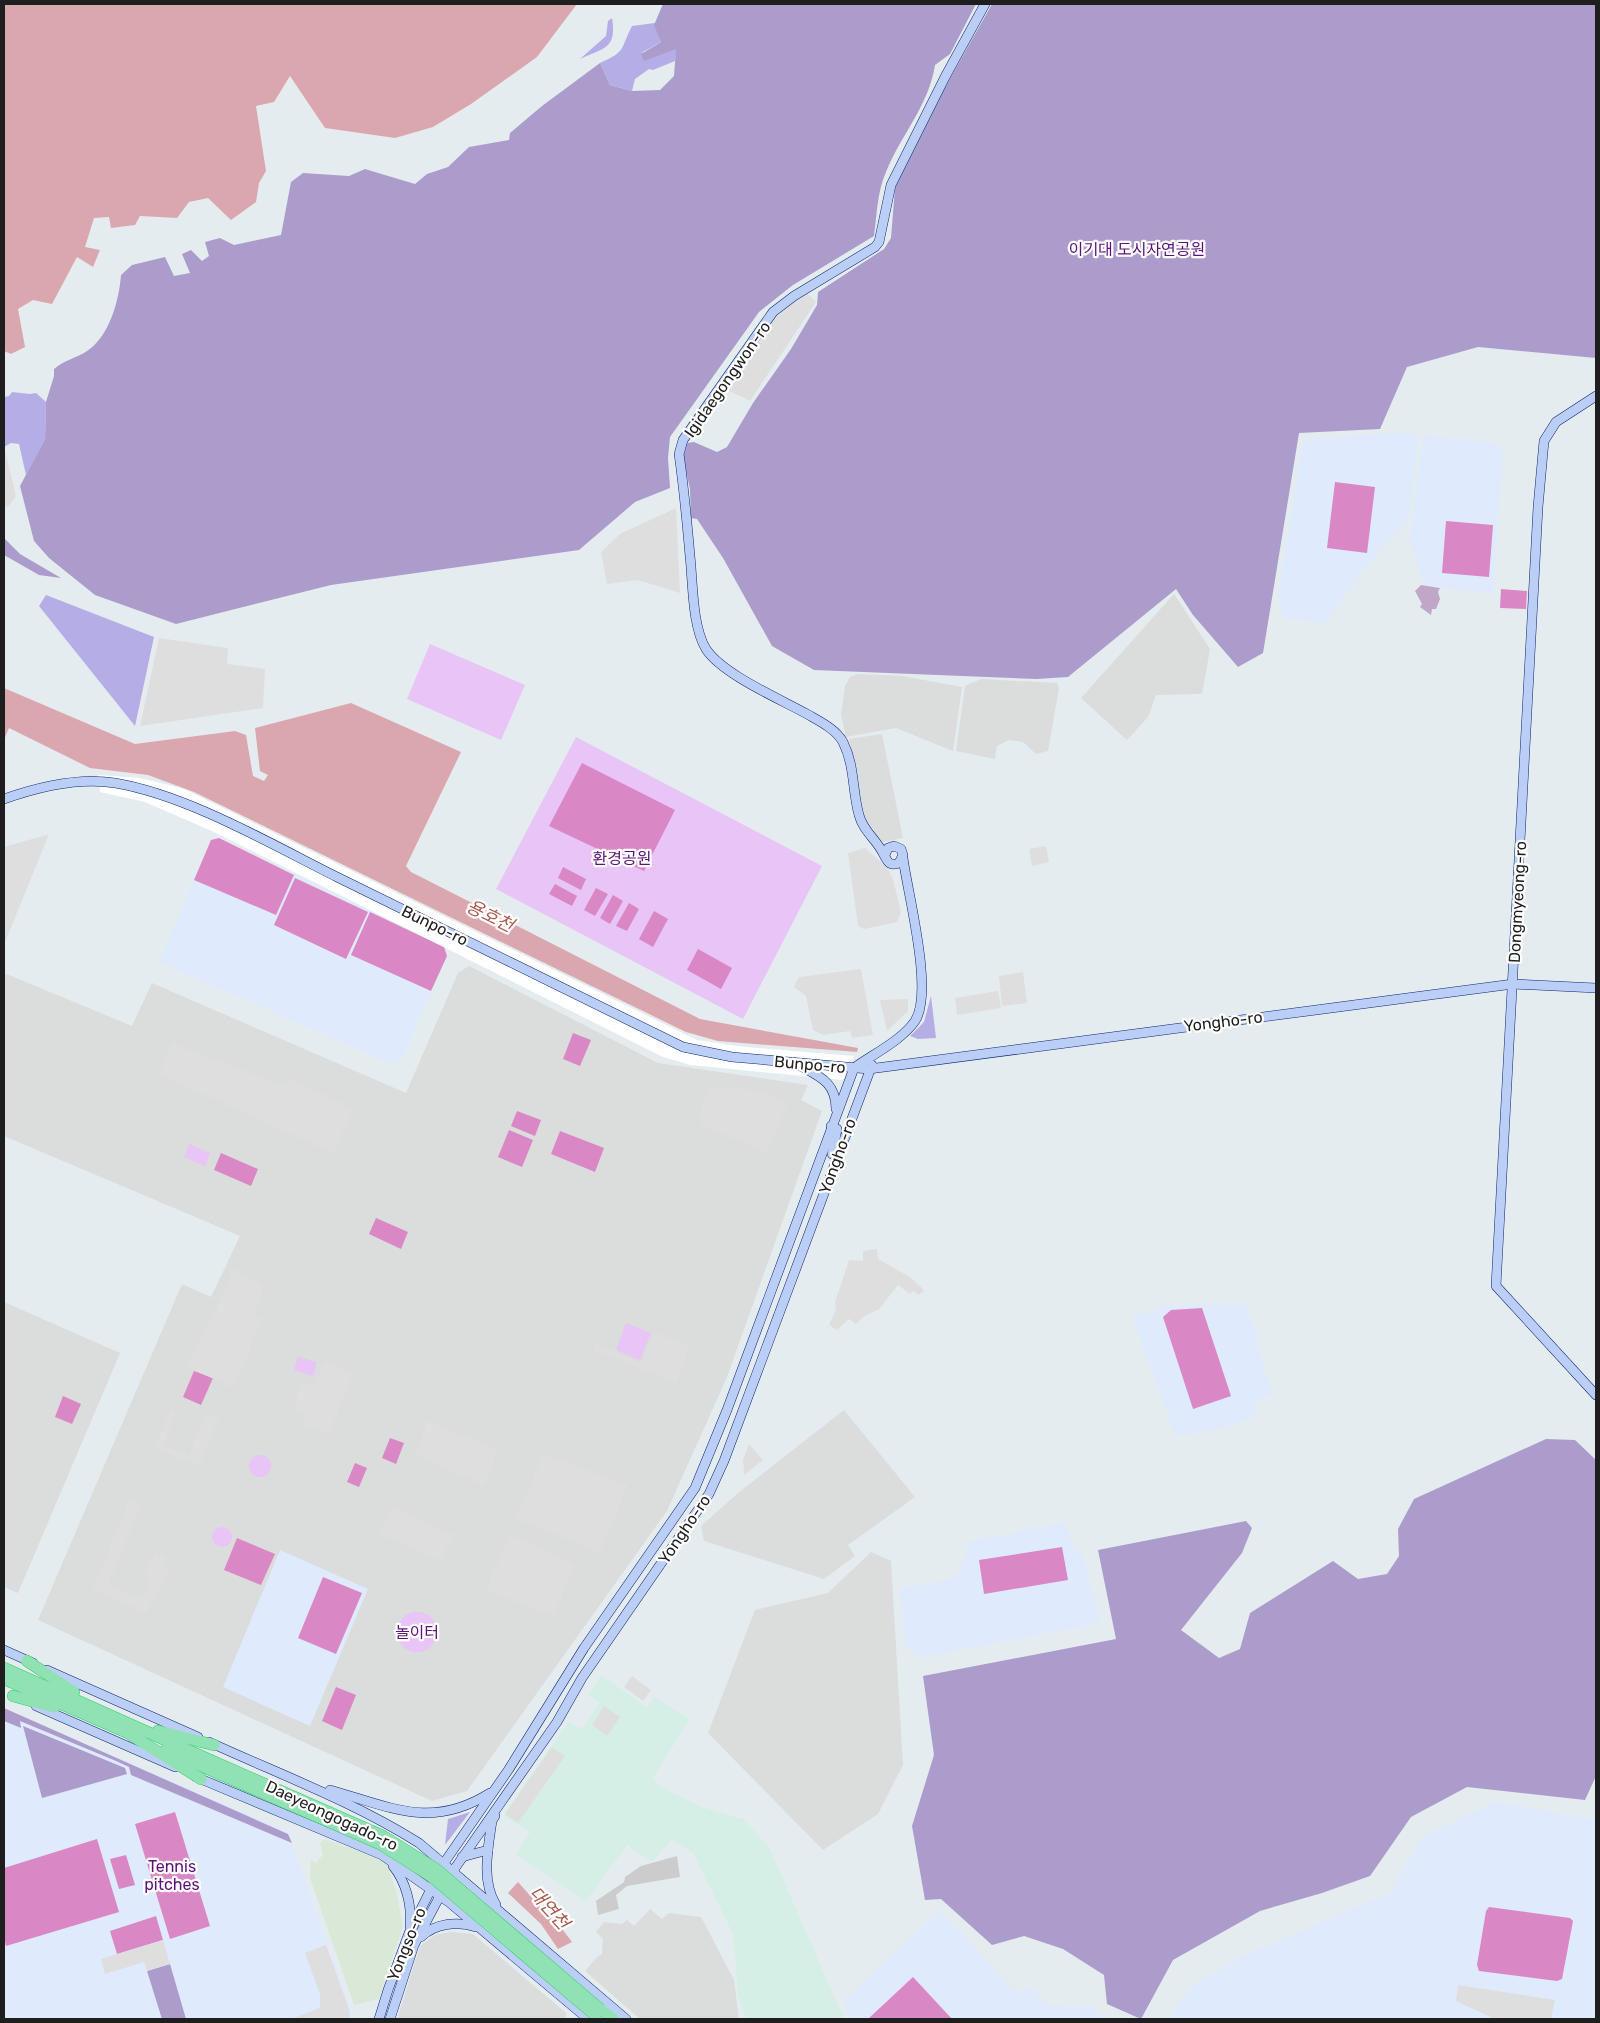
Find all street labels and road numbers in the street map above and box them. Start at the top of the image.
street label: Igidaegongwon-ro [680,318,775,441]
street label: Dongmyeong-ro [1505,841,1530,964]
street label: Bunpo-ro [398,901,471,950]
street label: Yongho-ro [1183,1007,1264,1036]
street label: Bunpo-ro [773,1052,846,1077]
street label: Yongho-ro [815,1116,860,1197]
street label: Yongho-ro [654,1491,714,1567]
street label: Daeyeongogado-ro [263,1777,401,1854]
street label: Yongso-ro [383,1905,430,1984]

